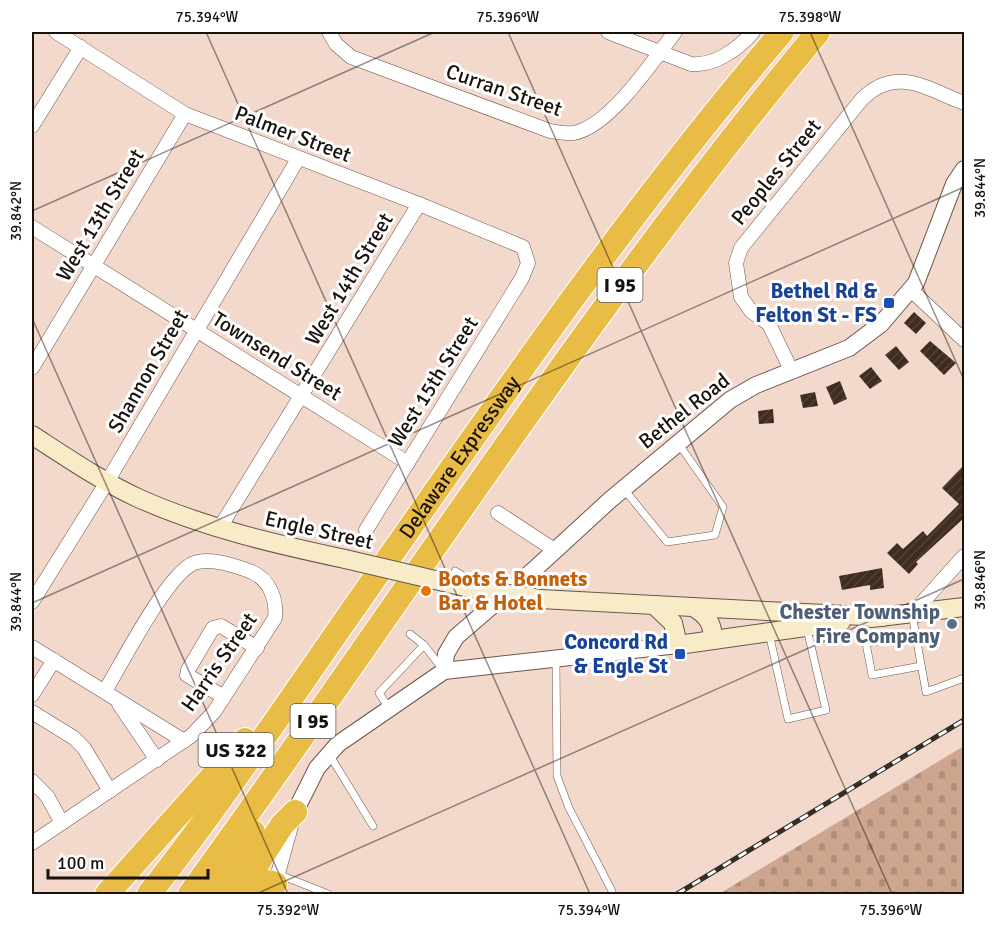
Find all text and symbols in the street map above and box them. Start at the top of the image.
text: 75.394°W [176,8,239,26]
text: 75.396°W [477,8,540,26]
text: 75.398°W [779,8,842,26]
street label: Curran Street [443,58,565,122]
street label: Palmer Street [231,100,355,168]
street label: Peoples Street [725,114,827,230]
street label: West 13th Street [50,144,150,286]
text: 39.844°N [971,158,989,218]
text: 39.842°N [7,181,25,241]
street label: West 14th Street [299,208,399,350]
road number: I 95 [598,268,642,302]
place label: Bethel Rd & Felton St - FS [755,278,877,328]
marker: Bethel Rd & Felton St - FS [882,296,896,310]
street label: Shannon Street [102,305,194,437]
street label: Townsend Street [208,306,346,406]
street label: West 15th Street [382,312,484,452]
street label: Bethel Road [633,367,735,455]
street label: Delaware Expressway [393,371,526,544]
street label: Engle Street [262,505,376,555]
text: 39.846°N [971,550,989,610]
place label: Boots & Bonnets Bar & Hotel [438,566,587,616]
text: 39.844°N [7,572,25,632]
marker: Boots & Bonnets Bar & Hotel [419,584,433,598]
place label: Chester Township Fire Company [780,599,941,649]
street label: Harris Street [175,608,263,716]
marker: Chester Township Fire Company [945,617,959,631]
place label: Concord Rd & Engle St [564,629,668,679]
marker: Concord Rd & Engle St [673,647,687,661]
road number: I 95 [290,704,336,738]
road number: US 322 [198,733,274,767]
scale bar [48,842,208,880]
text: 100 m [57,852,104,874]
text: 75.392°W [257,901,320,919]
text: 75.394°W [558,901,621,919]
text: 75.396°W [860,901,923,919]

